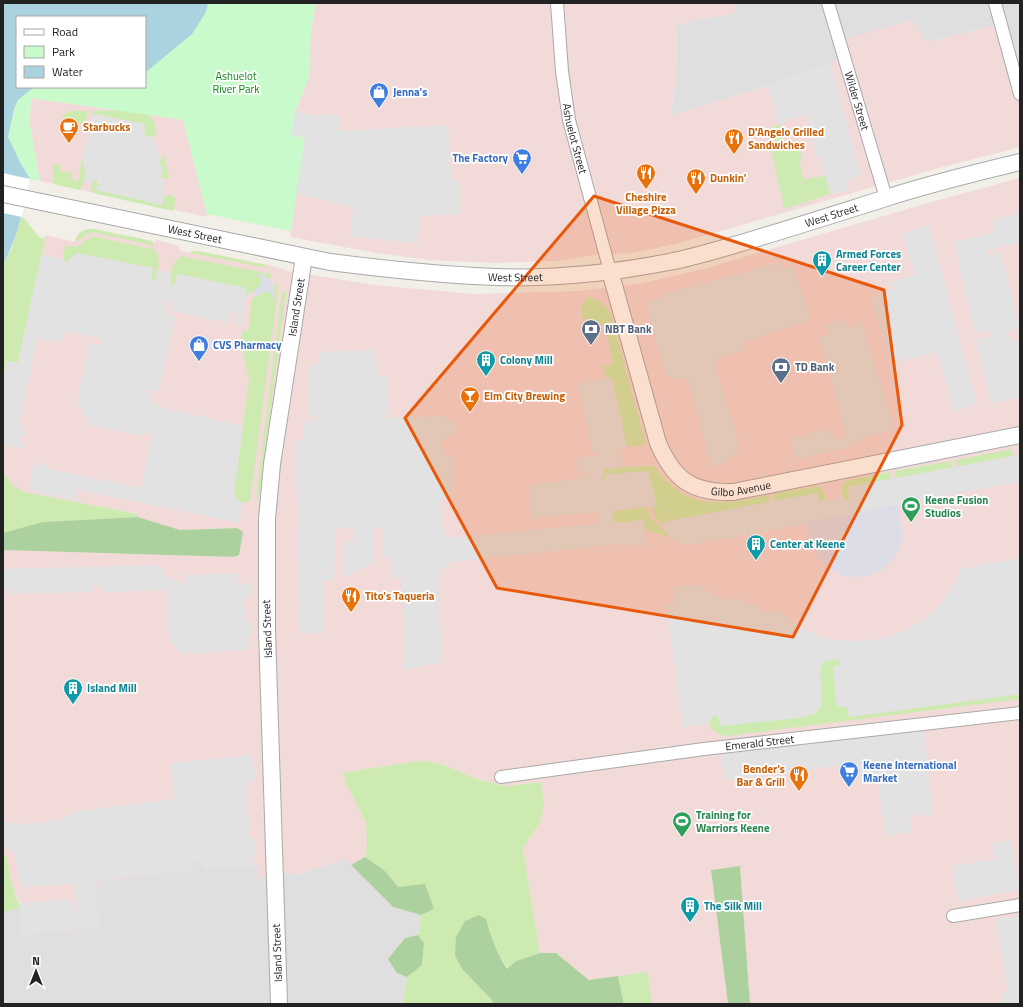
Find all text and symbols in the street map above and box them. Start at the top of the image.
legend [16,16,146,88]
text: Road [52,22,78,41]
text: Park [52,42,75,61]
text: Water [52,62,83,81]
park label: Ashuelot River Park [212,68,260,97]
street label: Wilder Street [841,69,873,132]
shop icon: Jenna's [368,81,390,109]
place label: Jenna's [393,84,427,100]
street label: Ashuelot Street [559,102,591,176]
cafe icon: Starbucks [58,116,80,144]
place label: Starbucks [83,119,130,135]
place label: D'Angelo Grilled Sandwiches [748,124,824,153]
restaurant icon: D'Angelo Grilled Sandwiches [723,127,745,155]
supermarket icon: The Factory [511,147,533,175]
place label: The Factory [452,150,508,166]
restaurant icon: Cheshire Village Pizza [635,162,657,190]
restaurant icon: Dunkin' [685,167,707,195]
place label: Dunkin' [710,170,747,186]
place label: Cheshire Village Pizza [616,189,676,218]
street label: West Street [803,199,860,231]
street label: West Street [166,220,224,247]
place label: Armed Forces Career Center [836,246,901,275]
building icon: Armed Forces Career Center [811,249,833,277]
street label: West Street [488,269,543,285]
street label: Island Street [284,277,309,337]
bank icon: NBT Bank [580,318,602,346]
place label: NBT Bank [605,321,652,337]
shop icon: CVS Pharmacy [188,334,210,362]
place label: CVS Pharmacy [213,337,282,353]
building icon: Colony Mill [475,349,497,377]
place label: Colony Mill [500,352,553,368]
bank icon: TD Bank [770,356,792,384]
place label: TD Bank [795,359,835,375]
bar icon: Elm City Brewing [459,385,481,413]
place label: Elm City Brewing [484,388,565,404]
street label: Gilbo Avenue [710,477,773,500]
place label: Keene Fusion Studios [925,492,988,521]
sports icon: Keene Fusion Studios [900,495,922,523]
building icon: Center at Keene [745,533,767,561]
place label: Center at Keene [770,536,845,552]
restaurant icon: Tito's Taqueria [340,585,362,613]
place label: Tito's Taqueria [365,588,435,604]
street label: Island Street [258,599,276,658]
building icon: Island Mill [62,677,84,705]
place label: Island Mill [87,680,137,696]
street label: Emerald Street [724,731,795,755]
place label: Keene International Market [863,757,957,786]
supermarket icon: Keene International Market [838,760,860,788]
place label: Bender's Bar & Grill [736,761,785,790]
restaurant icon: Bender's Bar & Grill [788,764,810,792]
place label: Training for Warriors Keene [696,807,770,836]
sports icon: Training for Warriors Keene [671,810,693,838]
building icon: The Silk Mill [679,895,701,923]
place label: The Silk Mill [704,898,762,914]
street label: Island Street [268,923,286,982]
north arrow [16,951,56,991]
text: N [32,953,40,969]

